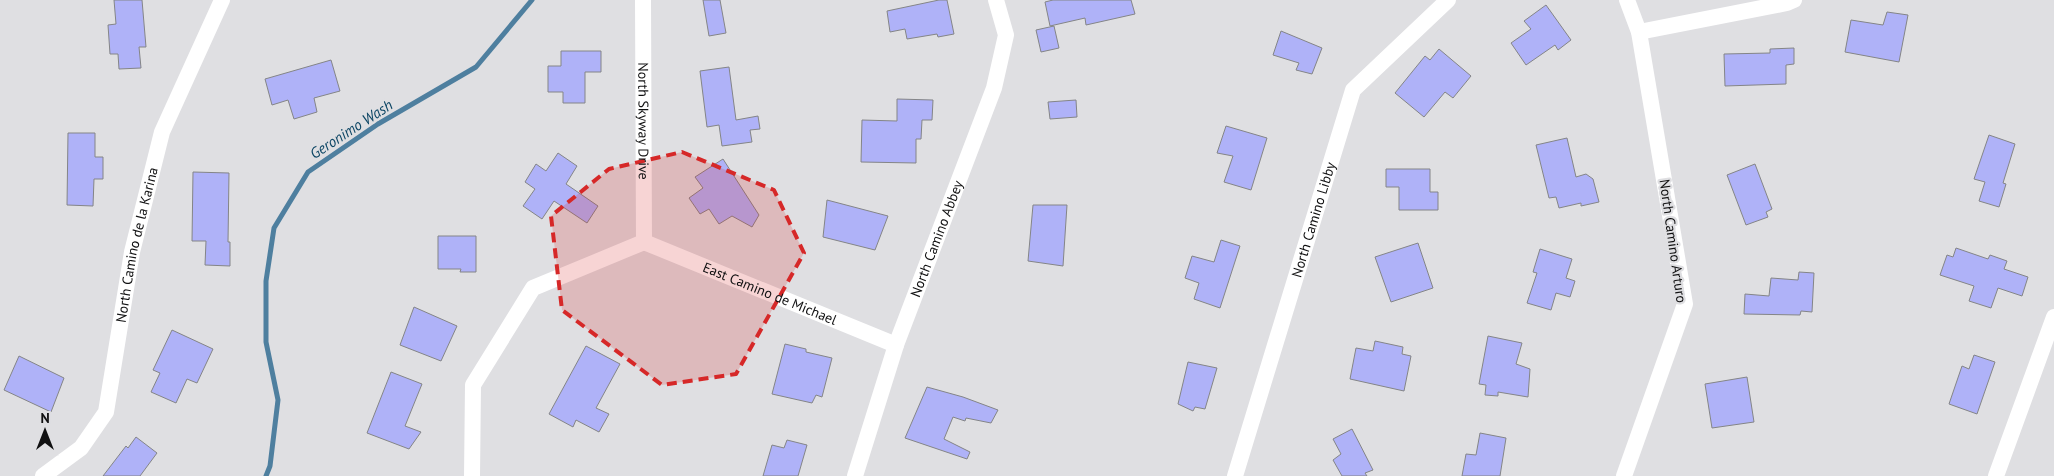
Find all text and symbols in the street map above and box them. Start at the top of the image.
street label: North Skyway Drive [634,62,653,180]
water label: Geronimo Wash [306,95,396,163]
street label: North Camino Libby [1287,159,1340,280]
street label: North Camino de la Karina [112,165,162,324]
street label: North Camino Abbey [906,177,967,300]
street label: North Camino Arturo [1655,178,1691,304]
street label: East Camino de Michael [700,258,840,329]
north arrow [20,406,70,456]
text: N [40,409,50,427]

